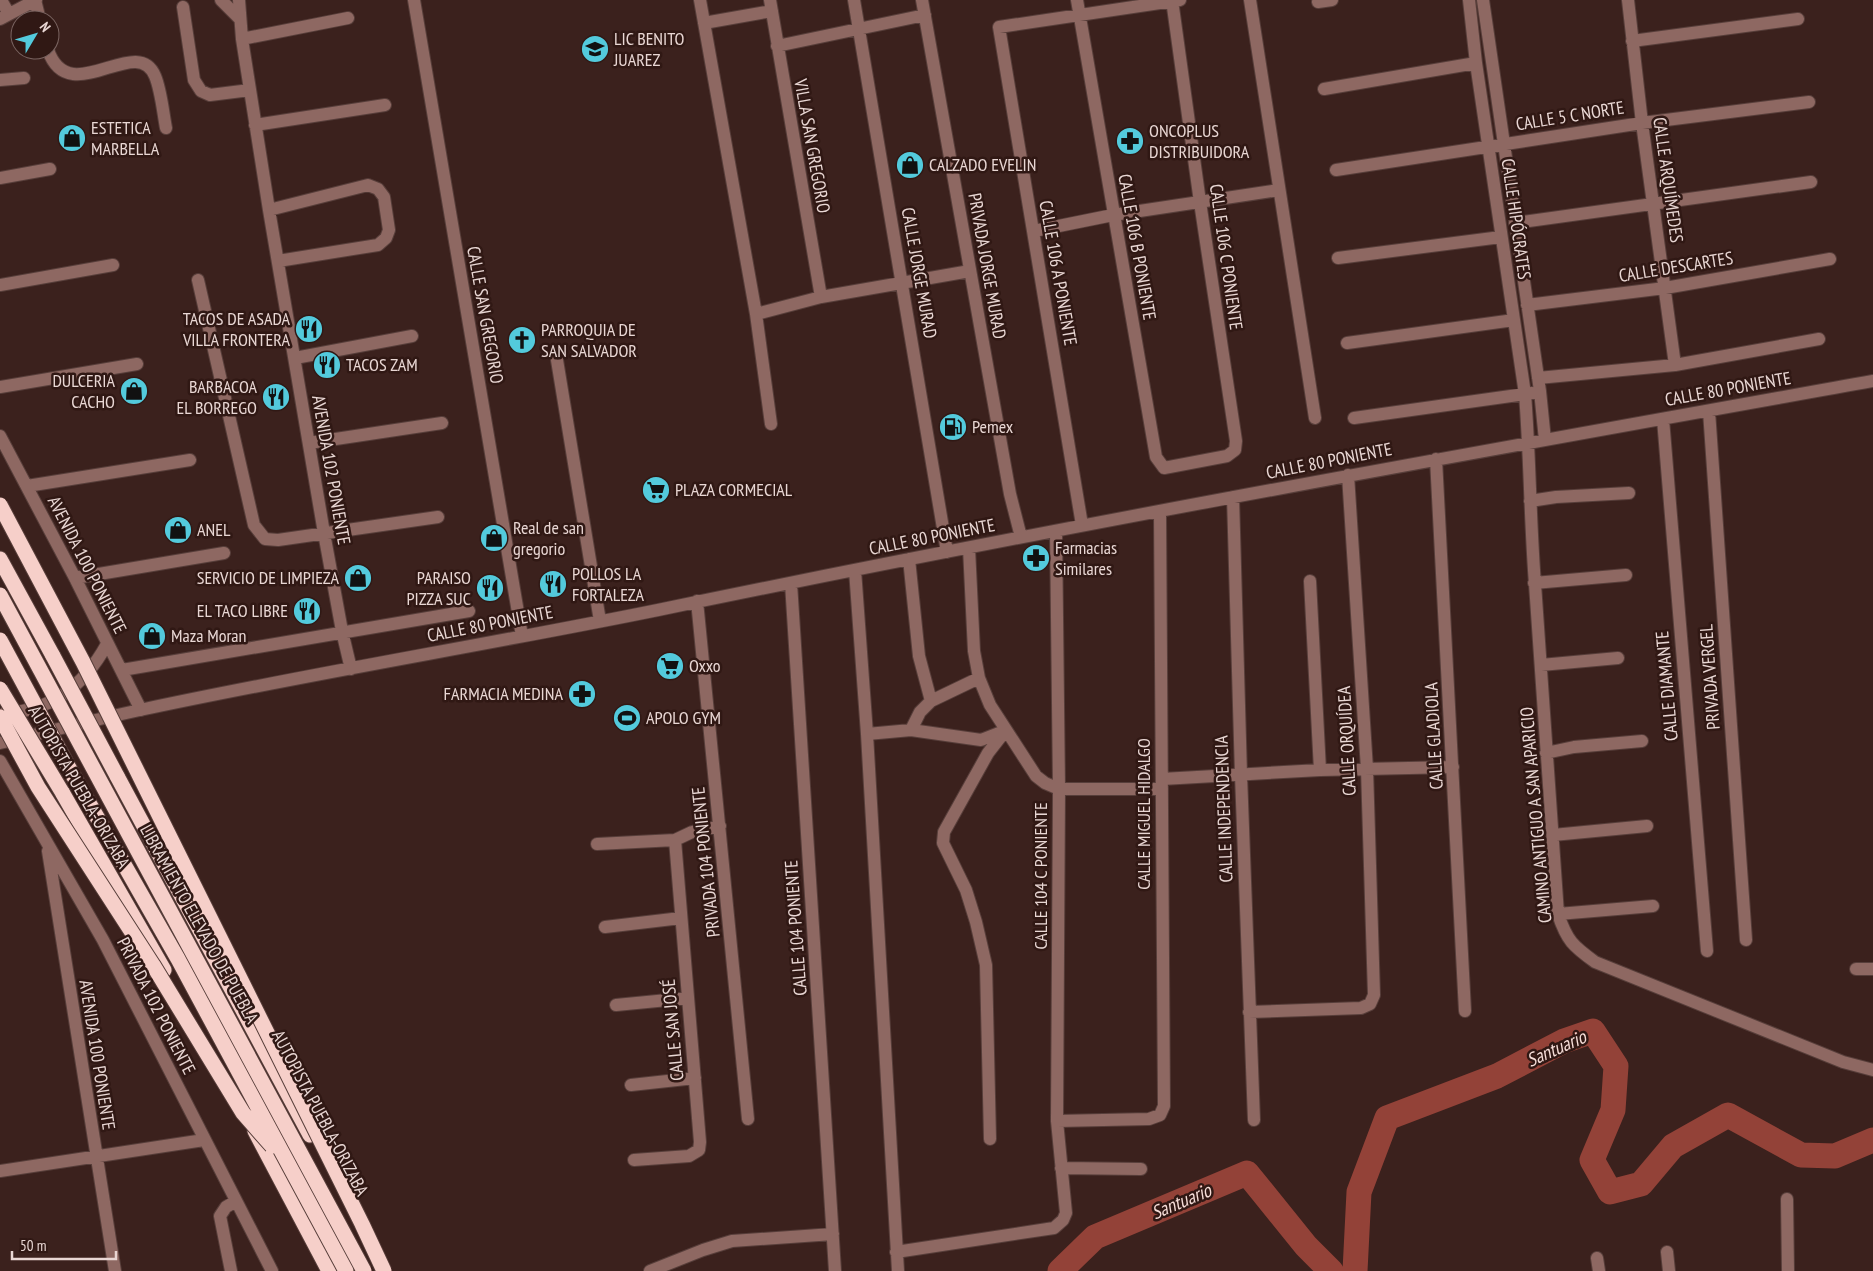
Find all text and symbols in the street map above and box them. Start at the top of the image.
north arrow [10,10,60,60]
text: N [36,18,55,36]
place label: LIC BENITO JUAREZ [613,27,685,71]
school or university icon: LIC BENITO JUAREZ [580,34,610,64]
street label: VILLA SAN GREGORIO [789,76,836,215]
street label: CALLE 5 C NORTE [1514,96,1626,135]
place label: ESTETICA MARBELLA [91,116,160,160]
street label: CALLE ARQUÍMEDES [1648,116,1689,244]
place label: ONCOPLUS DISTRIBUIDORA [1149,119,1250,163]
shop icon: ESTETICA MARBELLA [57,123,87,153]
pharmacy icon: ONCOPLUS DISTRIBUIDORA [1115,126,1145,156]
shop icon: CALZADO EVELIN [895,150,925,180]
place label: CALZADO EVELIN [929,153,1036,176]
street label: CALLE HIPÓCRATES [1497,157,1536,281]
street label: CALLE 106 B PONIENTE [1113,172,1162,322]
street label: CALLE 106 C PONIENTE [1205,182,1248,331]
street label: PRIVADA JORGE MURAD [963,191,1012,341]
street label: CALLE 106 A PONIENTE [1034,199,1083,347]
street label: CALLE JORGE MURAD [897,206,942,340]
street label: CALLE SAN GREGORIO [462,244,509,386]
street label: CALLE DESCARTES [1617,246,1735,287]
place label: TACOS DE ASADA VILLA FRONTERA [182,307,290,351]
restaurant icon: TACOS DE ASADA VILLA FRONTERA [294,314,324,344]
place label: PARROQUIA DE SAN SALVADOR [541,318,637,362]
church icon: PARROQUIA DE SAN SALVADOR [507,325,537,355]
restaurant icon: TACOS ZAM [312,350,342,380]
place label: TACOS ZAM [346,353,418,376]
street label: CALLE 80 PONIENTE [1663,366,1793,411]
place label: DULCERIA CACHO [52,369,115,413]
place label: BARBACOA EL BORREGO [177,375,257,419]
shop icon: DULCERIA CACHO [119,376,149,406]
restaurant icon: BARBACOA EL BORREGO [261,382,291,412]
street label: AVENIDA 102 PONIENTE [307,393,356,547]
fuel station icon: Pemex [938,412,968,442]
place label: Pemex [972,415,1014,438]
street label: CALLE 80 PONIENTE [1264,437,1394,484]
supermarket icon: PLAZA CORMECIAL [641,475,671,505]
place label: PLAZA CORMECIAL [675,478,793,501]
street label: AVENIDA 100 PONIENTE [43,492,132,637]
street label: CALLE 80 PONIENTE [867,513,997,560]
shop icon: ANEL [163,515,193,545]
place label: Real de san gregorio [513,516,584,560]
place label: ANEL [197,518,231,541]
shop icon: Real de san gregorio [479,523,509,553]
place label: Farmacias Similares [1055,536,1117,580]
pharmacy icon: Farmacias Similares [1021,543,1051,573]
place label: POLLOS LA FORTALEZA [572,562,644,606]
shop icon: SERVICIO DE LIMPIEZA [343,563,373,593]
place label: SERVICIO DE LIMPIEZA [197,566,339,589]
place label: PARAISO PIZZA SUC [406,566,471,610]
restaurant icon: POLLOS LA FORTALEZA [538,569,568,599]
restaurant icon: PARAISO PIZZA SUC [475,573,505,603]
restaurant icon: EL TACO LIBRE [292,596,322,626]
place label: EL TACO LIBRE [197,599,288,622]
street label: CALLE 80 PONIENTE [425,600,555,647]
shop icon: Maza Moran [137,621,167,651]
street label: PRIVADA VERGEL [1694,623,1725,731]
place label: Maza Moran [171,624,246,647]
street label: CALLE DIAMANTE [1650,630,1683,742]
supermarket icon: Oxxo [655,651,685,681]
place label: Oxxo [689,654,721,677]
pharmacy icon: FARMACIA MEDINA [567,679,597,709]
street label: CALLE GLADIOLA [1419,681,1448,790]
place label: FARMACIA MEDINA [444,682,563,705]
street label: CALLE ORQUÍDEA [1332,685,1361,797]
street label: AUTOPISTA PUEBLA-ORIZABA [23,701,136,873]
sports icon: APOLO GYM [612,703,642,733]
place label: APOLO GYM [646,706,721,729]
street label: CAMINO ANTIGUO A SAN APARICIO [1515,706,1556,924]
street label: CALLE INDEPENDENCIA [1209,735,1238,883]
street label: CALLE MIGUEL HIDALGO [1132,738,1155,890]
street label: PRIVADA 104 PONIENTE [686,786,725,938]
street label: CALLE 104 C PONIENTE [1029,802,1052,950]
street label: LIBRAMIENTO ELEVADO DE PUEBLA [135,820,264,1028]
street label: CALLE 104 PONIENTE [779,860,812,997]
street label: PRIVADA 102 PONIENTE [112,933,201,1078]
street label: AVENIDA 100 PONIENTE [74,978,121,1132]
street label: CALLE SAN JOSÉ [657,978,688,1082]
water label: Santuario [1522,1024,1591,1072]
street label: AUTOPISTA PUEBLA-ORIZABA [267,1026,374,1200]
water label: Santuario [1147,1177,1216,1224]
scale bar [12,1228,116,1260]
text: 50 m [20,1236,46,1255]

